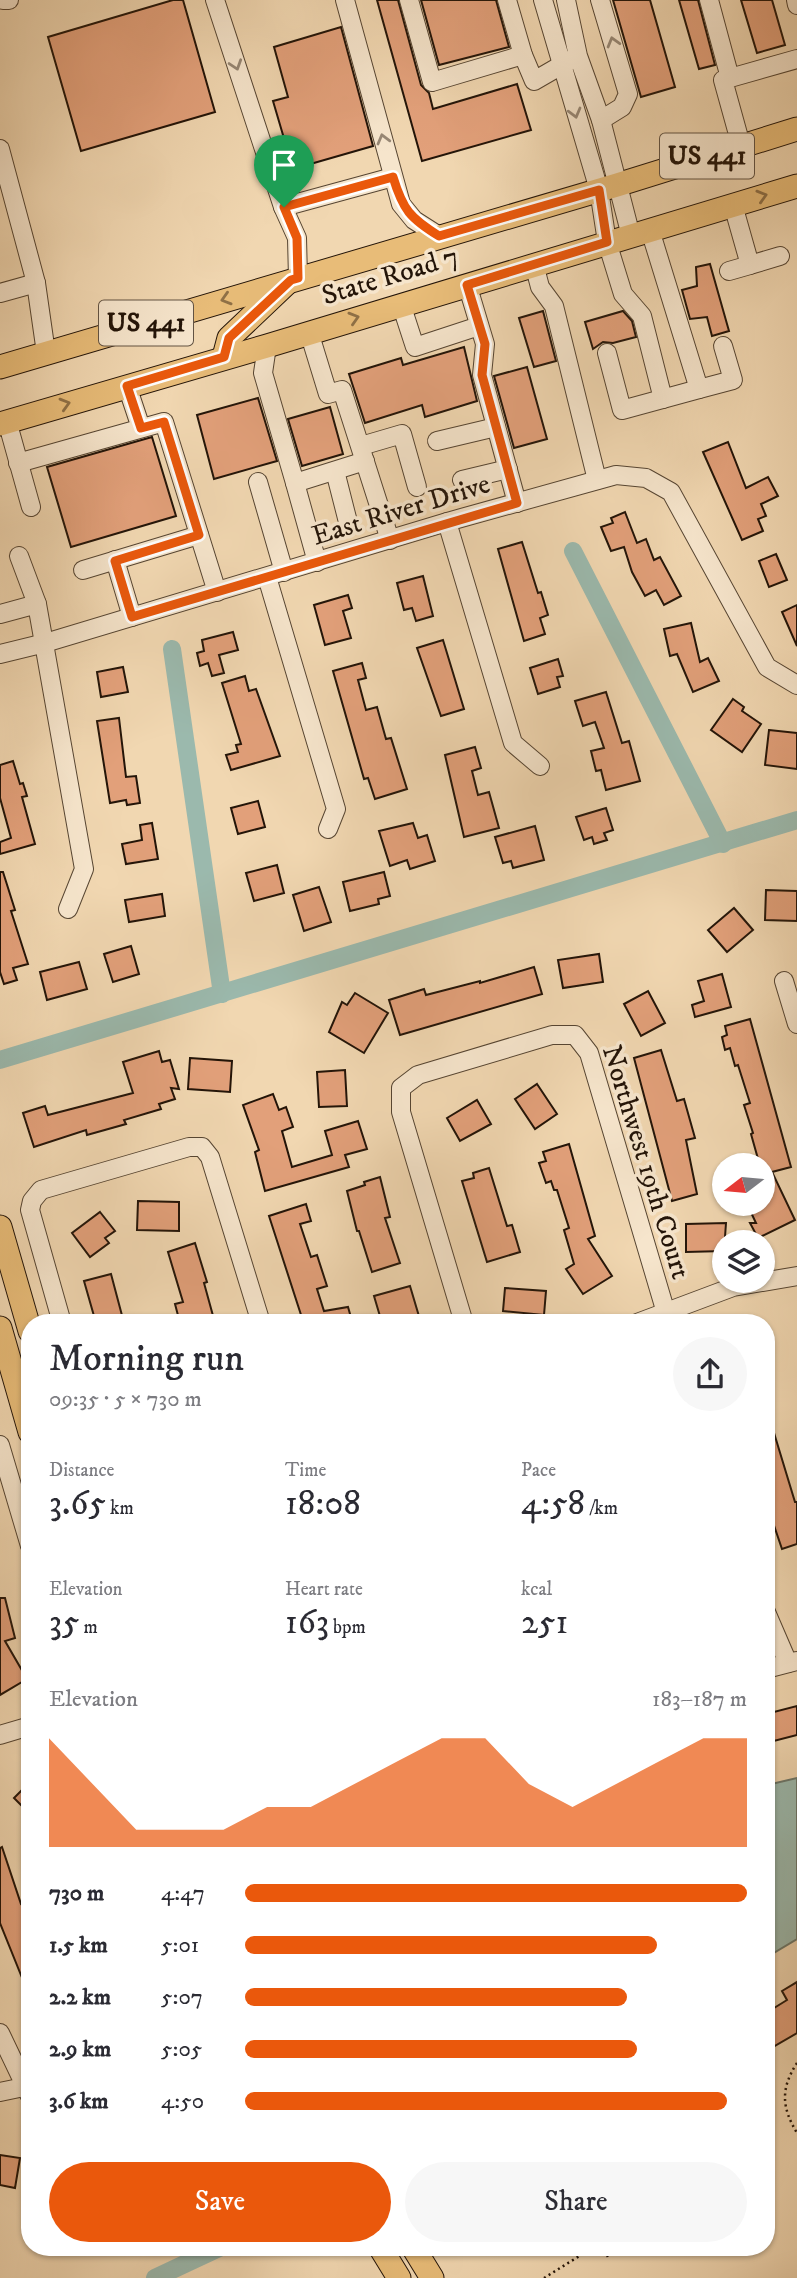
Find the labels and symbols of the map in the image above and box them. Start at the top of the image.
one-way arrow [606,36,621,48]
one-way arrow [228,58,242,71]
one-way arrow [567,106,582,118]
one-way arrow [377,134,391,146]
road number: US 441 [660,134,754,178]
pin [254,135,314,207]
one-way arrow [756,190,768,205]
street label: State Road 7 [318,239,462,313]
one-way arrow [220,291,232,306]
road number: US 441 [99,300,193,346]
one-way arrow [348,312,360,327]
one-way arrow [59,398,71,413]
street label: East River Drive [308,466,494,554]
street label: Northwest 19th Court [594,1041,698,1283]
north arrow [712,1153,775,1216]

